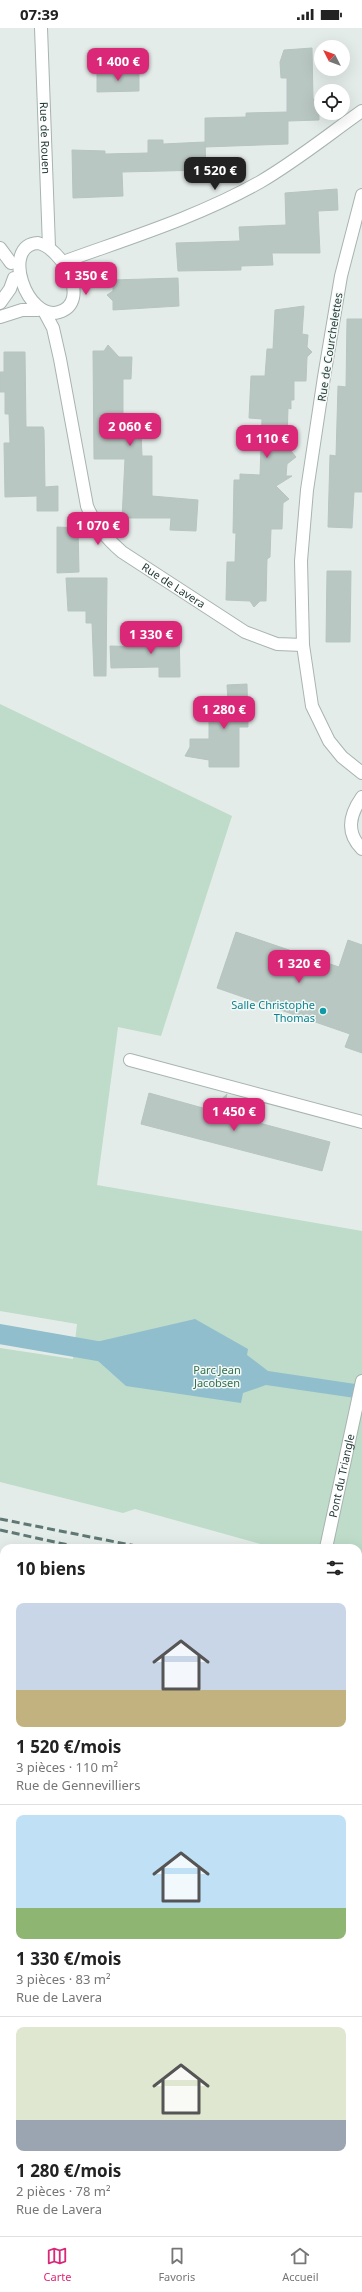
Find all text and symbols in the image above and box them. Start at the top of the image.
text: 07:39 [20,4,59,24]
north arrow [314,40,350,76]
map controls [314,40,350,120]
pin: 1 400 € [81,48,155,82]
text: 1 400 € [96,52,140,70]
button: locate [314,84,350,120]
street label: Rue de Rouen [37,102,54,174]
pin: 1 520 € [178,157,252,191]
text: 1 520 € [193,161,237,179]
pin: 1 350 € [49,262,123,296]
text: 1 350 € [64,266,108,284]
street label: Rue de Courchelettes [313,291,346,402]
pin: 2 060 € [93,413,167,447]
text: 2 060 € [108,417,152,435]
pin: 1 110 € [230,425,304,459]
text: 1 110 € [245,429,289,447]
pin: 1 070 € [61,512,135,546]
text: 1 070 € [76,516,120,534]
street label: Rue de Lavera [139,559,208,611]
pin: 1 330 € [114,621,188,655]
text: 1 330 € [129,625,173,643]
pin: 1 280 € [187,696,261,730]
text: 1 280 € [202,700,246,718]
pin: 1 320 € [262,950,336,984]
text: 1 320 € [277,954,321,972]
place label: Salle Christophe Thomas [231,997,315,1025]
marker: Salle Christophe Thomas [318,1006,328,1016]
pin: 1 450 € [197,1098,271,1132]
text: 1 450 € [212,1102,256,1120]
park label: Parc Jean Jacobsen [193,1362,241,1390]
street label: Pont du Triangle [325,1432,357,1519]
text: 10 biens [16,1557,85,1580]
icon: filters [324,1557,346,1579]
icon: home [145,1629,217,1701]
text: 1 520 €/mois [16,1735,121,1758]
text: 3 pièces · 110 m² [16,1758,118,1776]
text: Rue de Gennevilliers [16,1776,140,1794]
icon: home [145,1841,217,1913]
text: 1 330 €/mois [16,1947,121,1970]
text: 3 pièces · 83 m² [16,1970,111,1988]
text: Rue de Lavera [16,1988,102,2006]
icon: home [145,2053,217,2125]
text: 1 280 €/mois [16,2159,121,2182]
text: 2 pièces · 78 m² [16,2182,111,2200]
text: Rue de Lavera [16,2200,102,2218]
tab: Carte [44,2245,71,2284]
tab: Favoris [158,2245,195,2284]
tab: Accueil [282,2245,318,2284]

